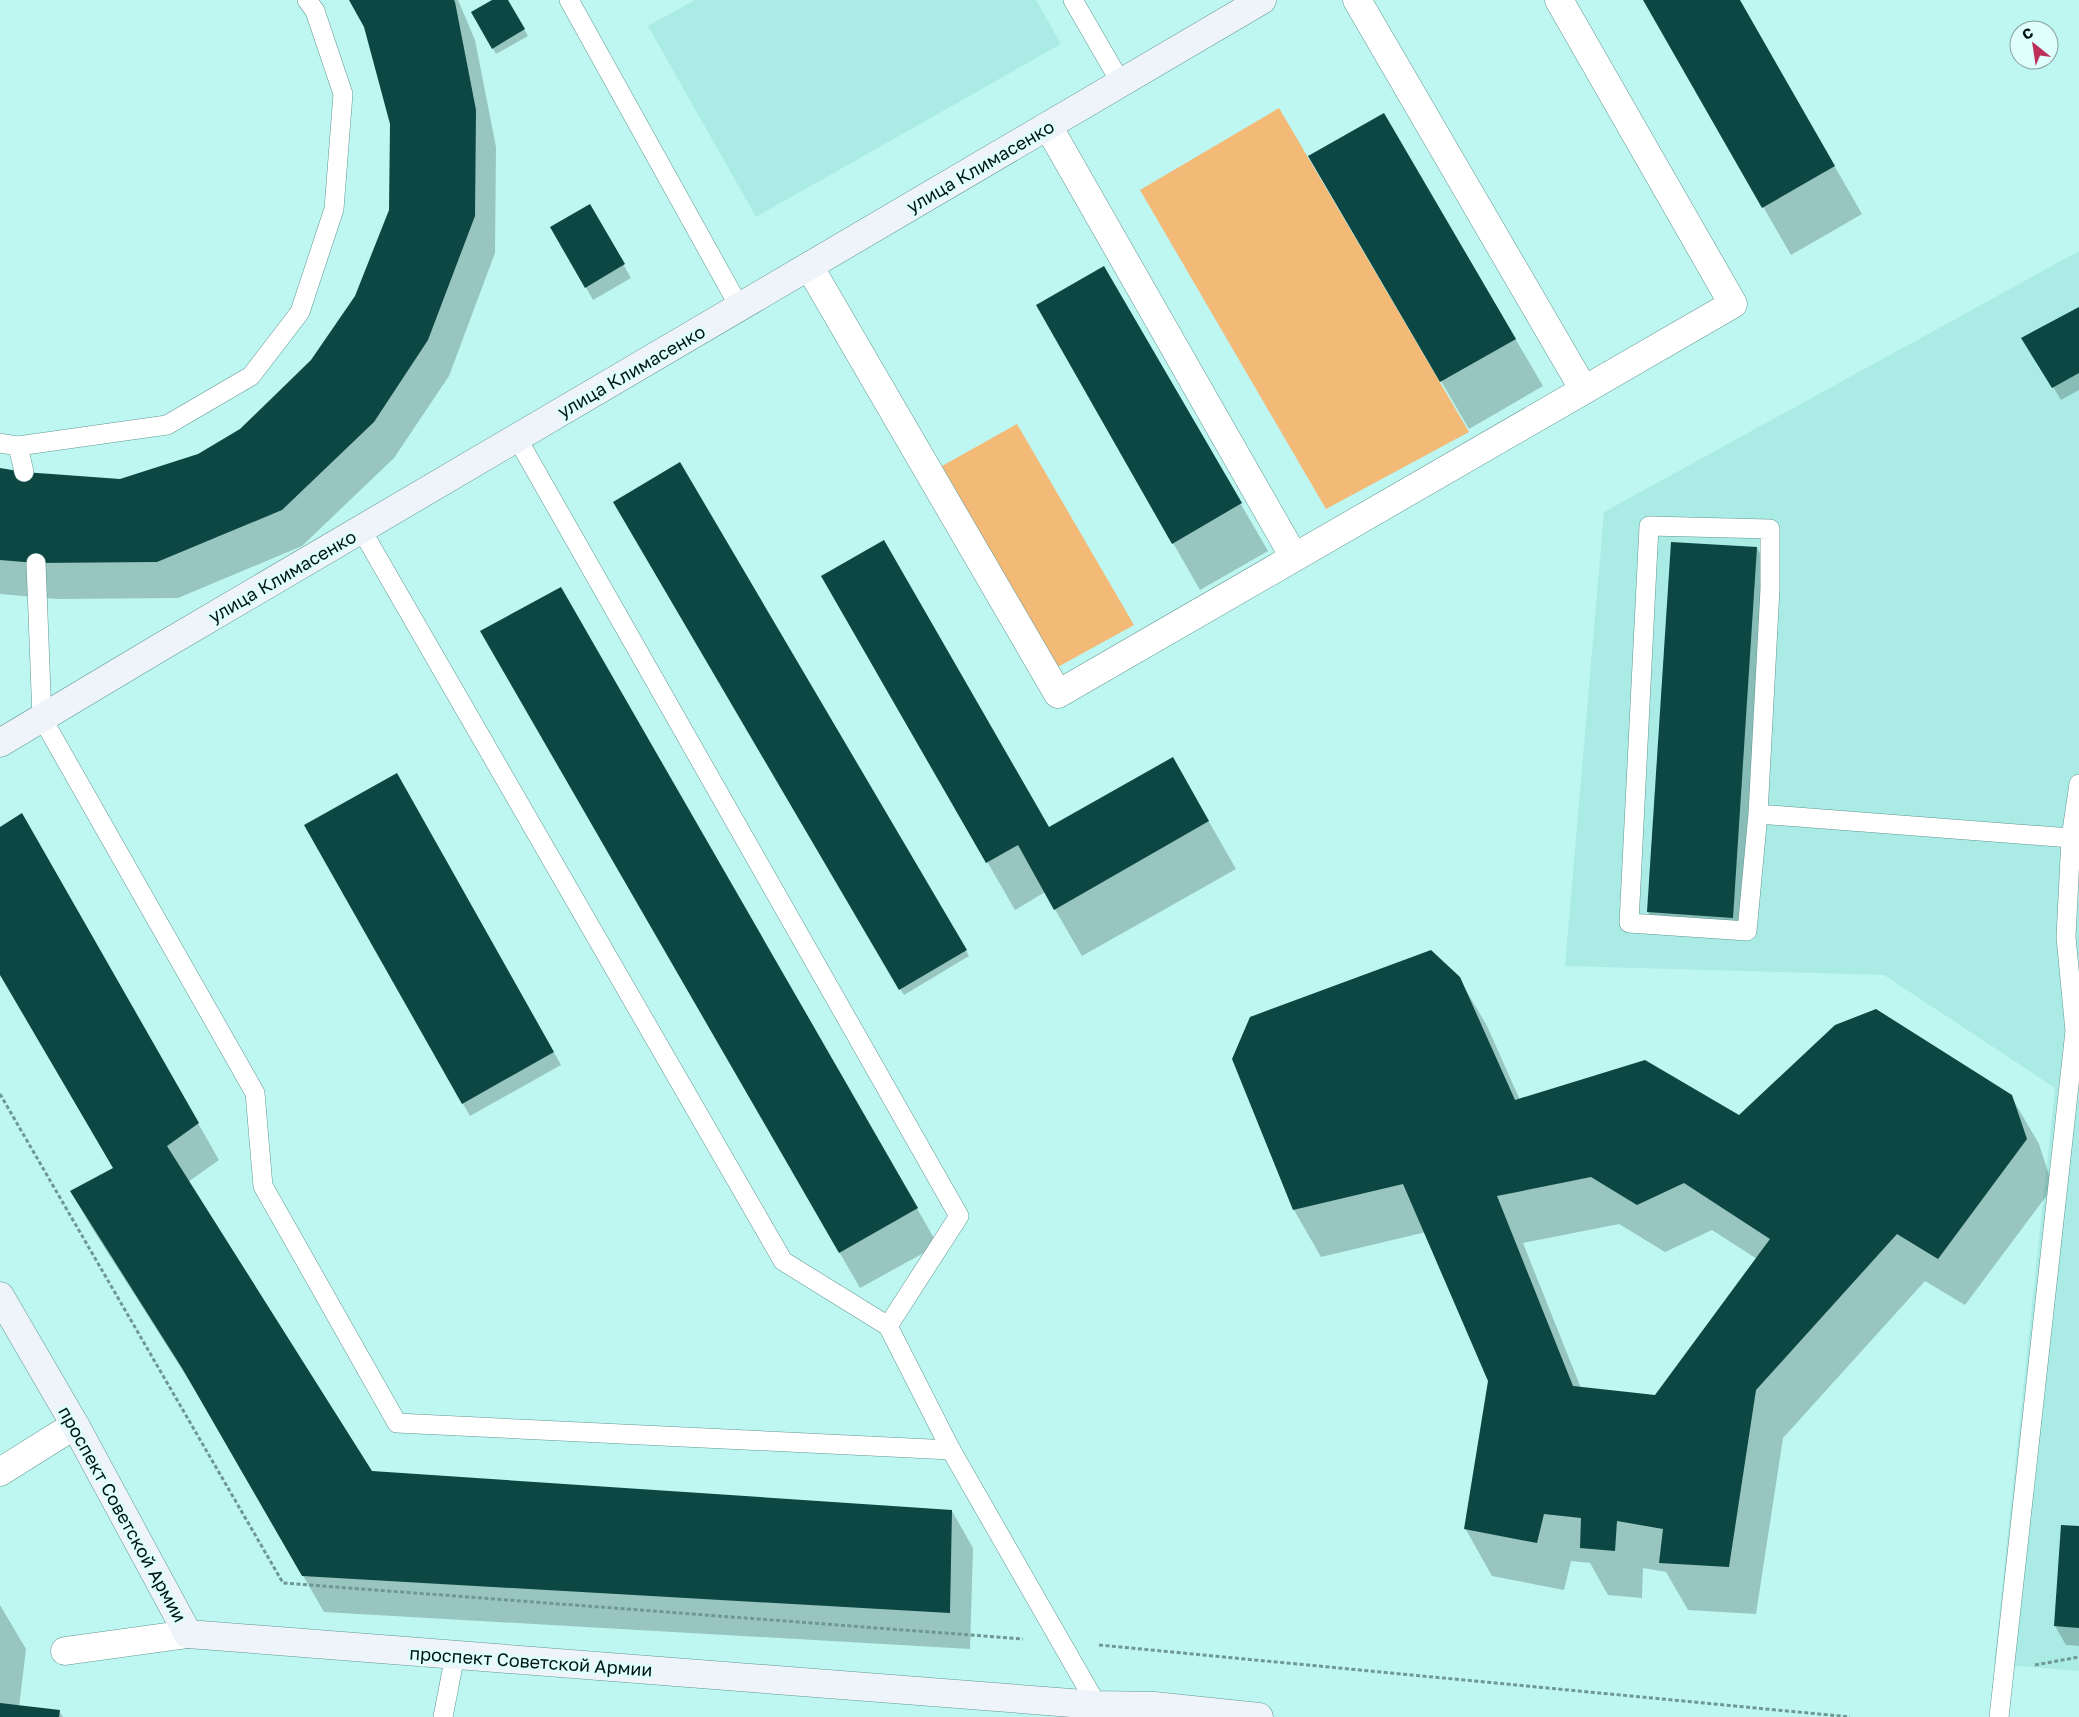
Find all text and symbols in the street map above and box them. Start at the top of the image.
north arrow [2009,20,2059,70]
text: С [2019,23,2036,43]
street label: улица Климасенко [902,115,1058,217]
street label: улица Климасенко [553,320,709,422]
street label: улица Климасенко [204,525,360,627]
street label: проспект Советской Армии [54,1402,192,1626]
street label: проспект Советской Армии [409,1642,653,1680]

